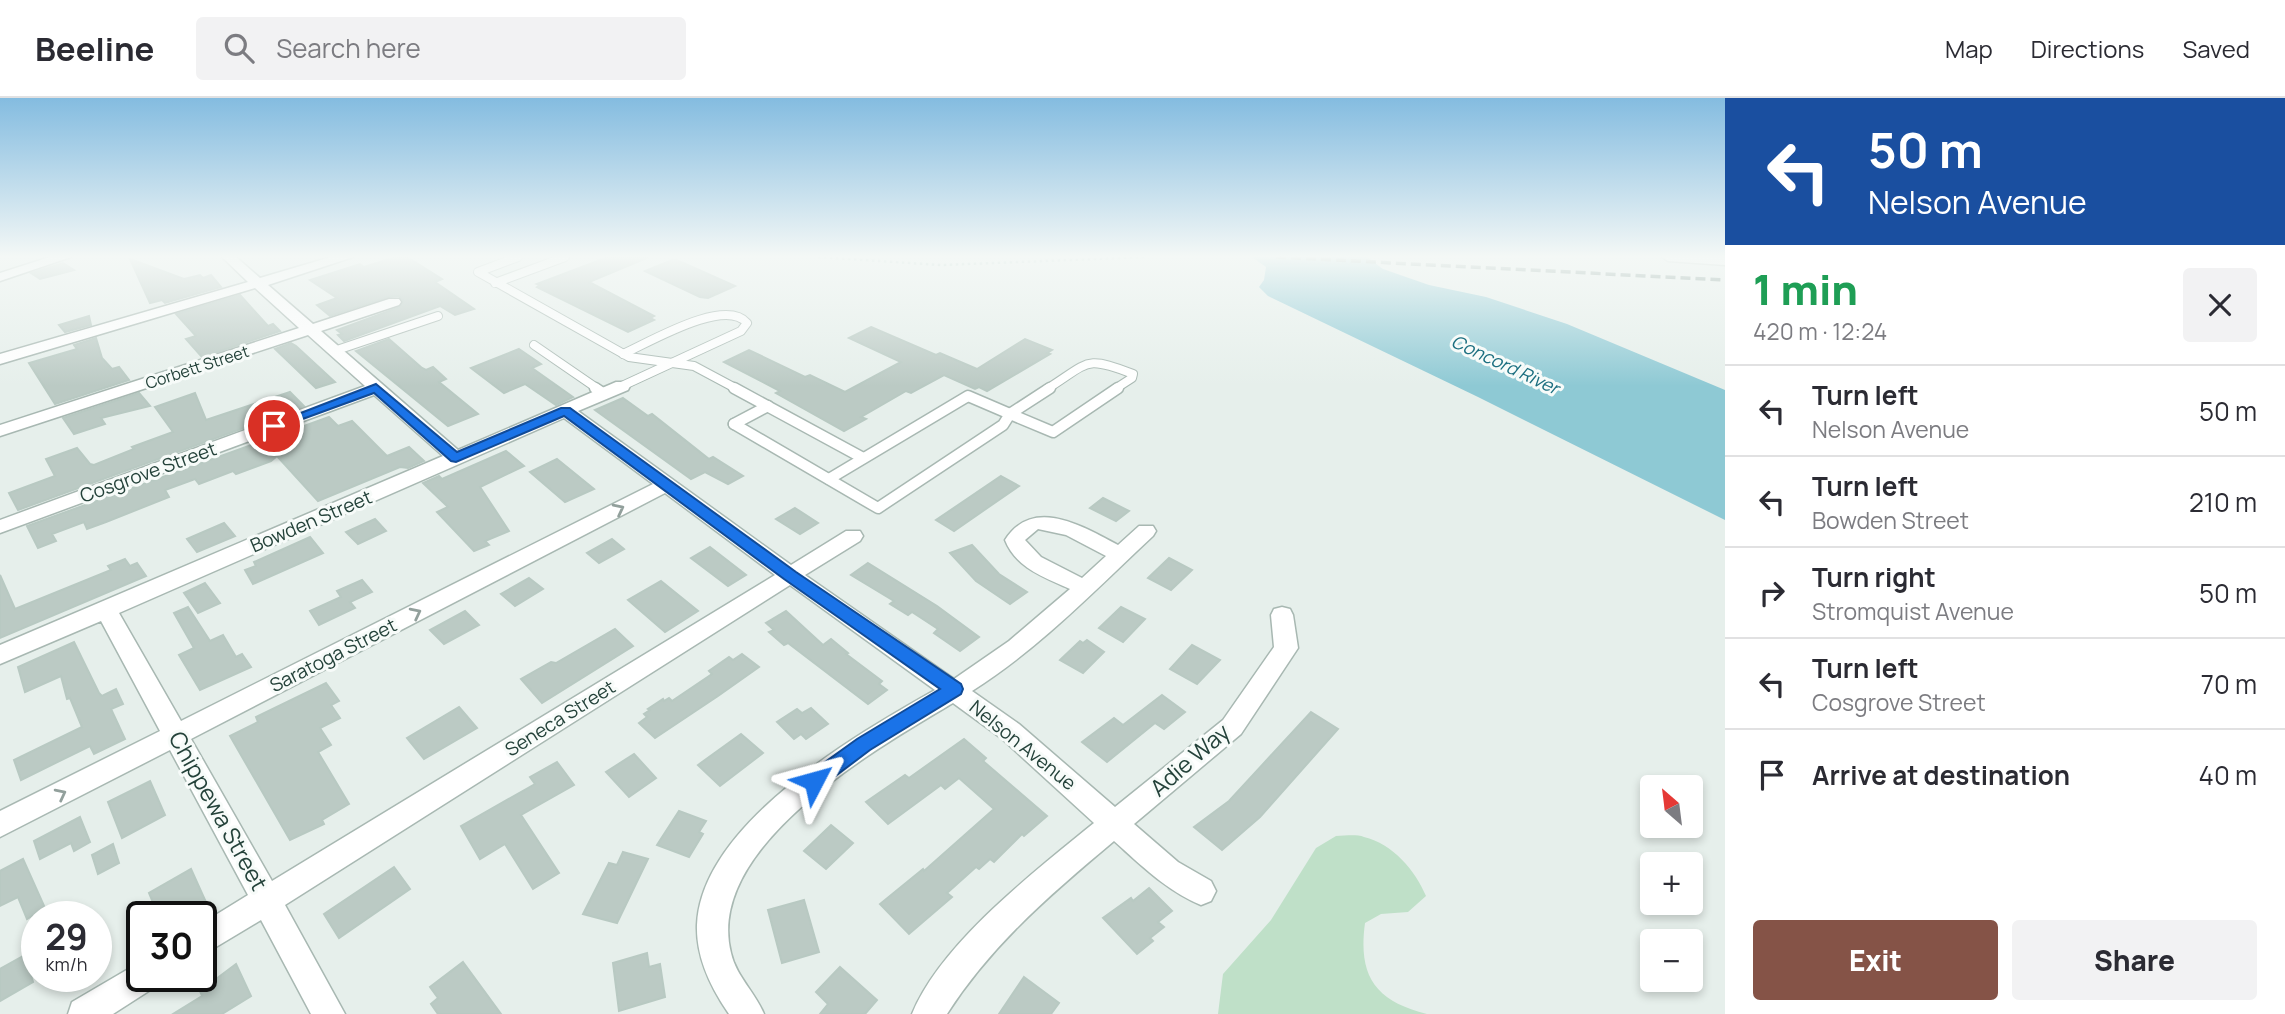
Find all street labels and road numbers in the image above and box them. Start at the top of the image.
street label: Corbett Street [142,340,252,394]
street label: Cosgrove Street [76,435,220,509]
street label: Bowden Street [246,484,376,558]
street label: Saratoga Street [265,612,401,698]
street label: Seneca Street [500,674,620,762]
street label: Nelson Avenue [964,694,1082,796]
street label: Adie Way [1143,716,1236,803]
street label: Chippewa Street [162,725,276,896]

